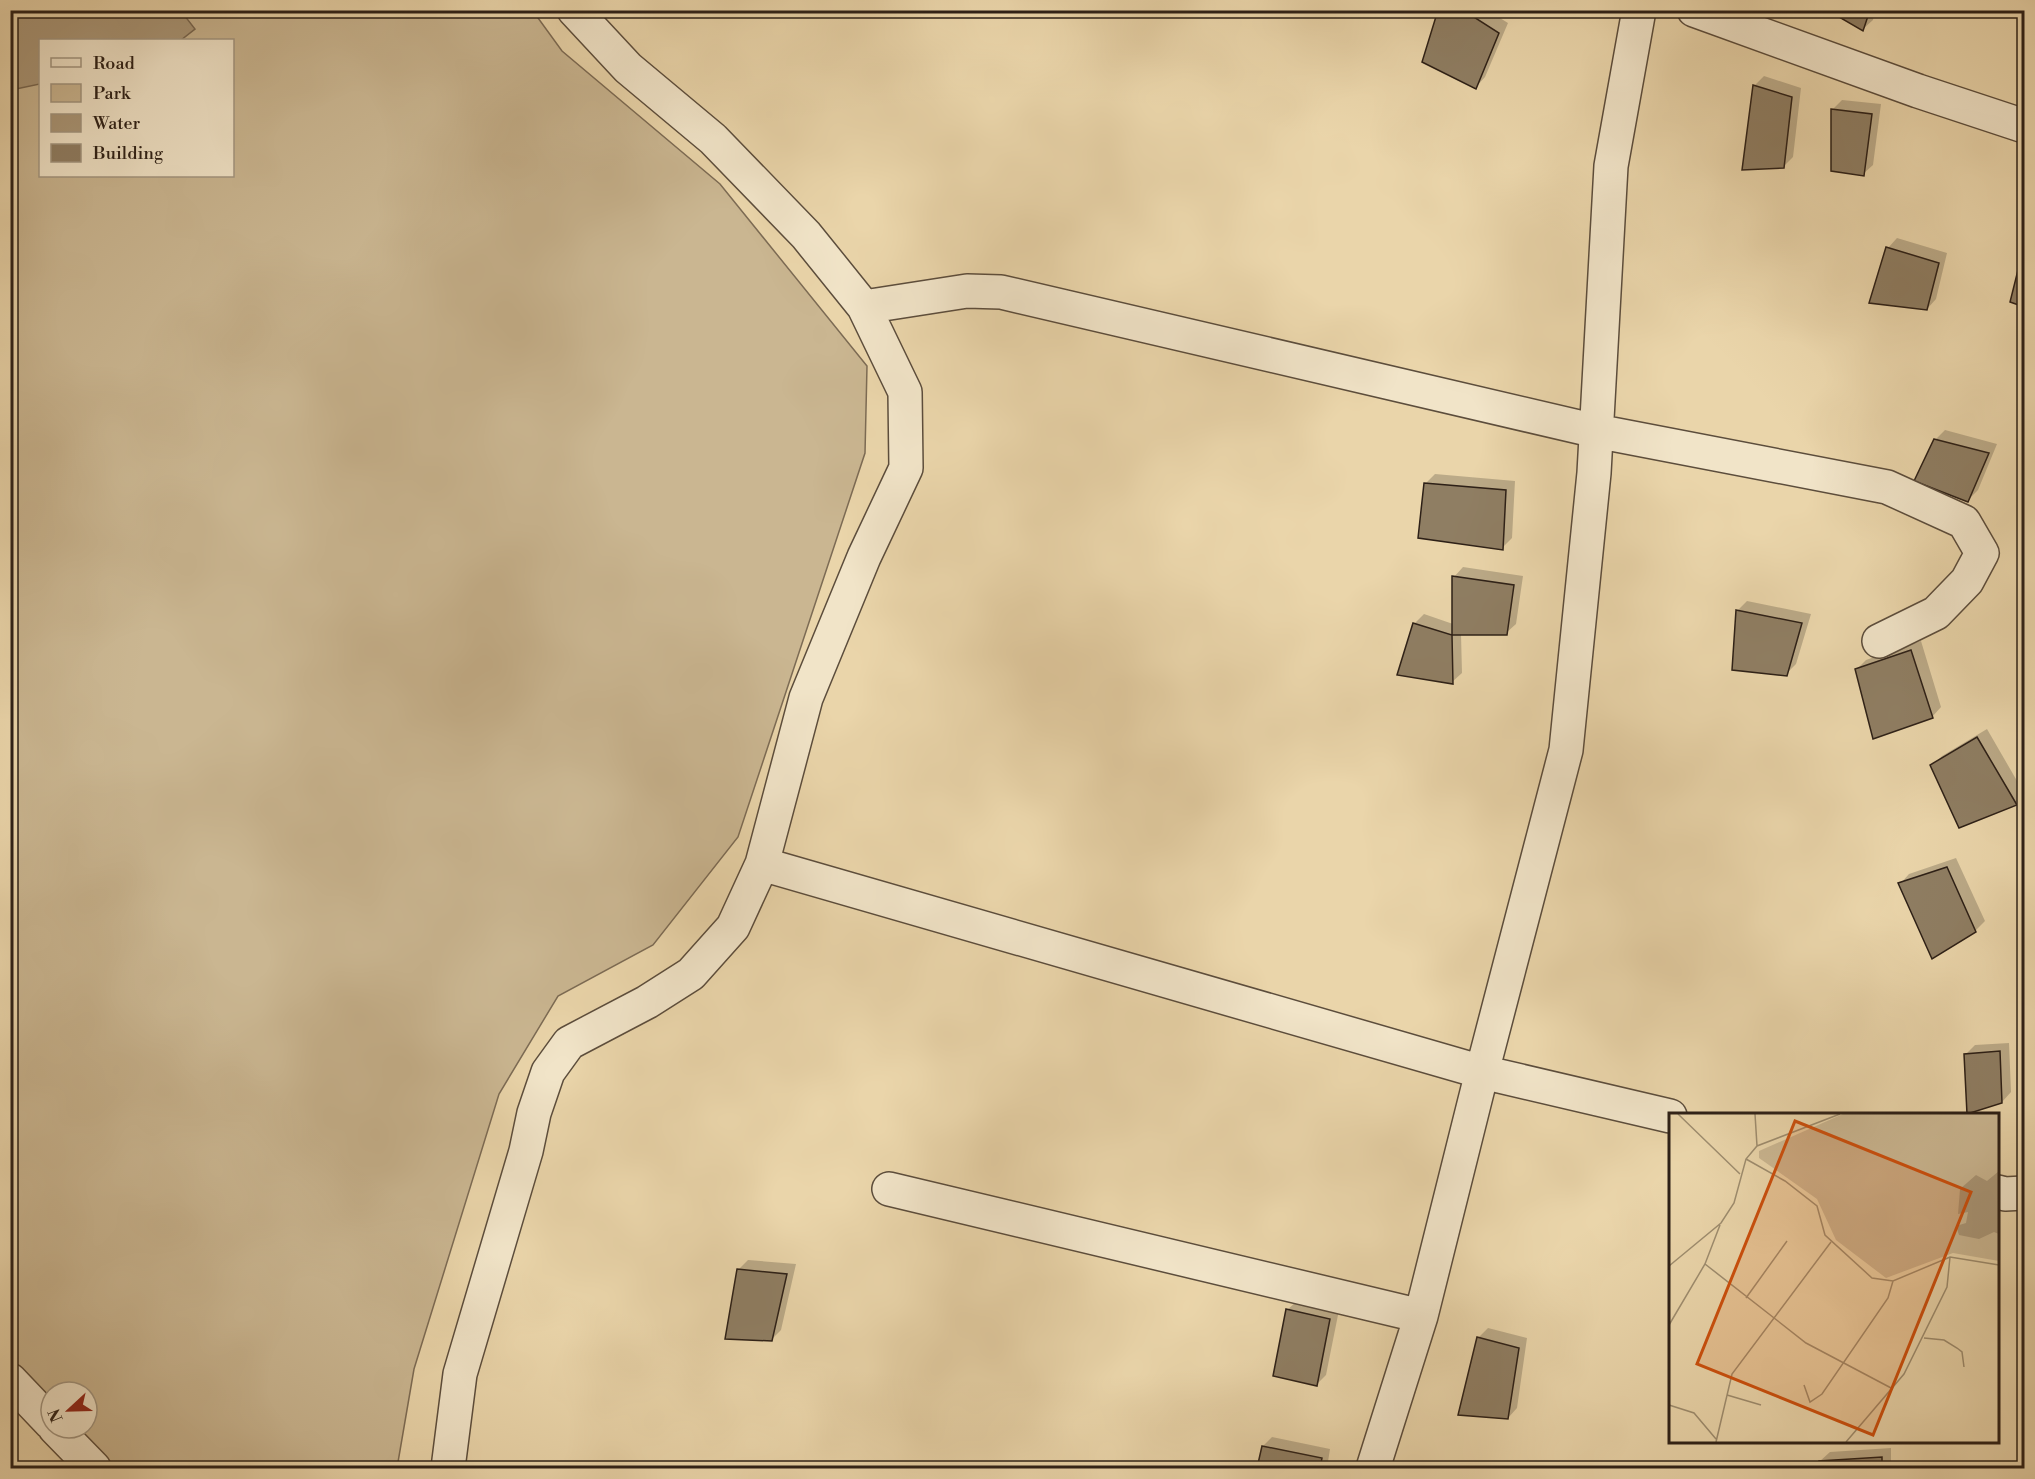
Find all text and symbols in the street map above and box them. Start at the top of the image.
legend [39,39,234,177]
text: Road [93,52,136,75]
text: Park [93,82,132,105]
text: Water [92,112,141,135]
text: Building [92,142,164,165]
inset map [1669,1113,1999,1443]
north arrow [39,1380,99,1440]
text: N [44,1405,68,1425]

